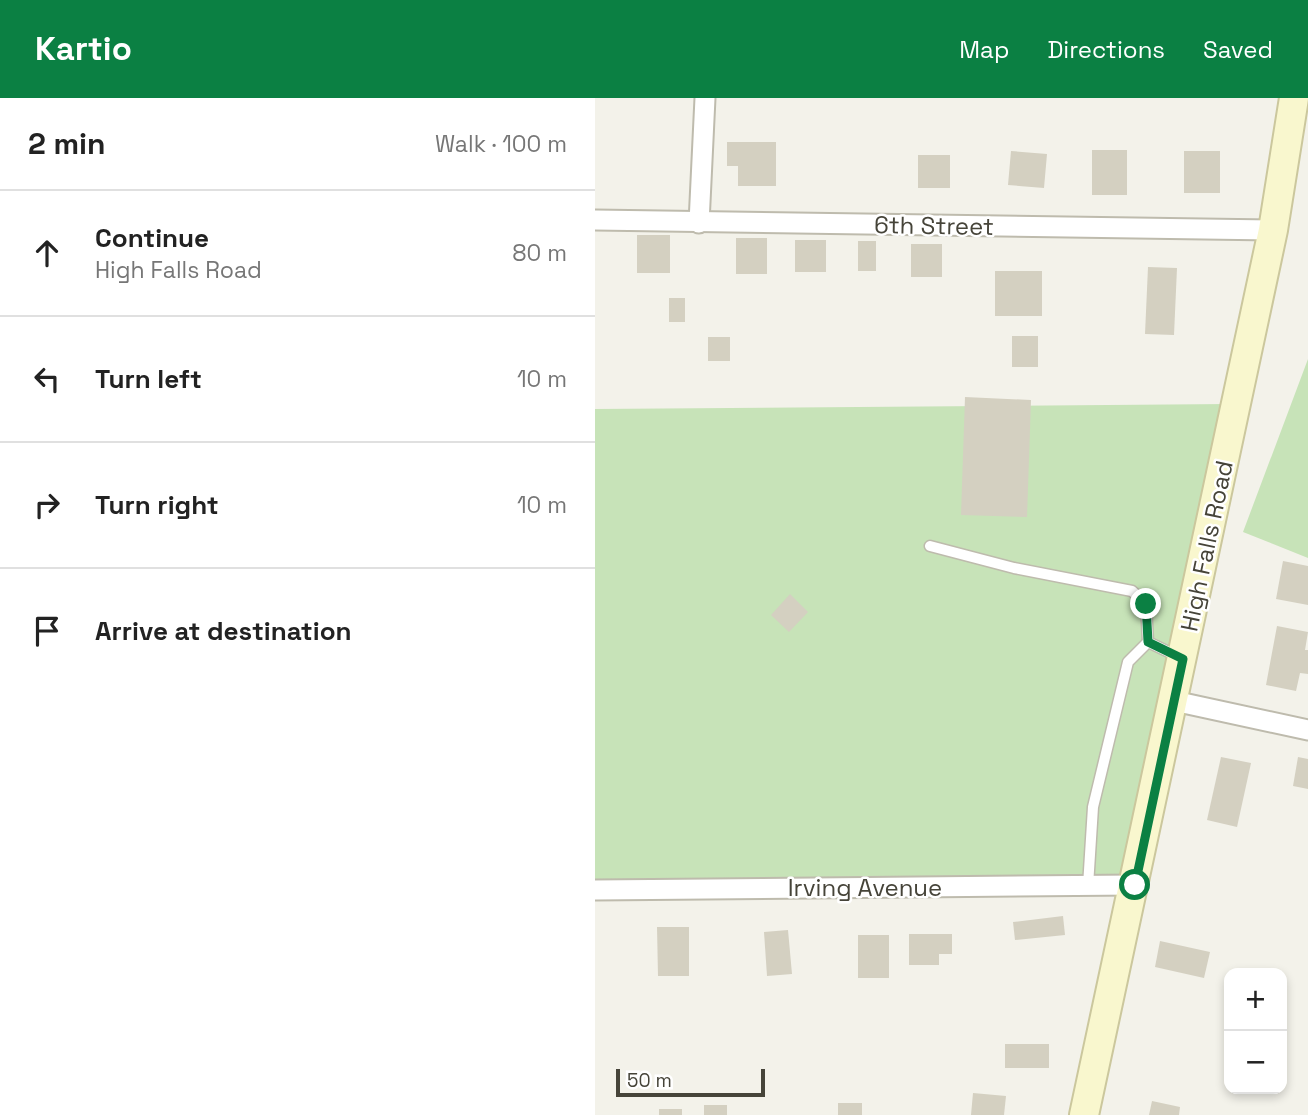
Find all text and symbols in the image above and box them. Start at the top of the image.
text: Kartio [35,28,132,70]
text: Map [959,34,1009,65]
text: Directions [1047,34,1165,65]
text: Saved [1203,34,1273,65]
text: 2 min [28,124,106,163]
text: Walk · 100 m [435,129,567,159]
street label: 6th Street [874,209,994,242]
text: Continue [95,221,209,255]
icon: ahead [28,234,66,272]
text: 80 m [512,238,567,268]
text: High Falls Road [95,255,262,285]
icon: left [28,360,66,398]
text: Turn left [95,362,202,396]
text: 10 m [517,364,567,394]
street label: High Falls Road [1173,458,1240,634]
icon: right [28,486,66,524]
text: Turn right [95,488,219,522]
text: 10 m [517,490,567,520]
route end [1130,588,1161,619]
icon: arrive [28,612,66,650]
text: Arrive at destination [95,614,352,648]
route start [1119,869,1150,900]
street label: Irving Avenue [788,872,942,903]
map controls [1224,968,1287,1094]
button: + [1224,968,1287,1031]
button: − [1224,1031,1287,1094]
scale bar [616,1066,765,1098]
text: 50 m [627,1068,672,1093]

